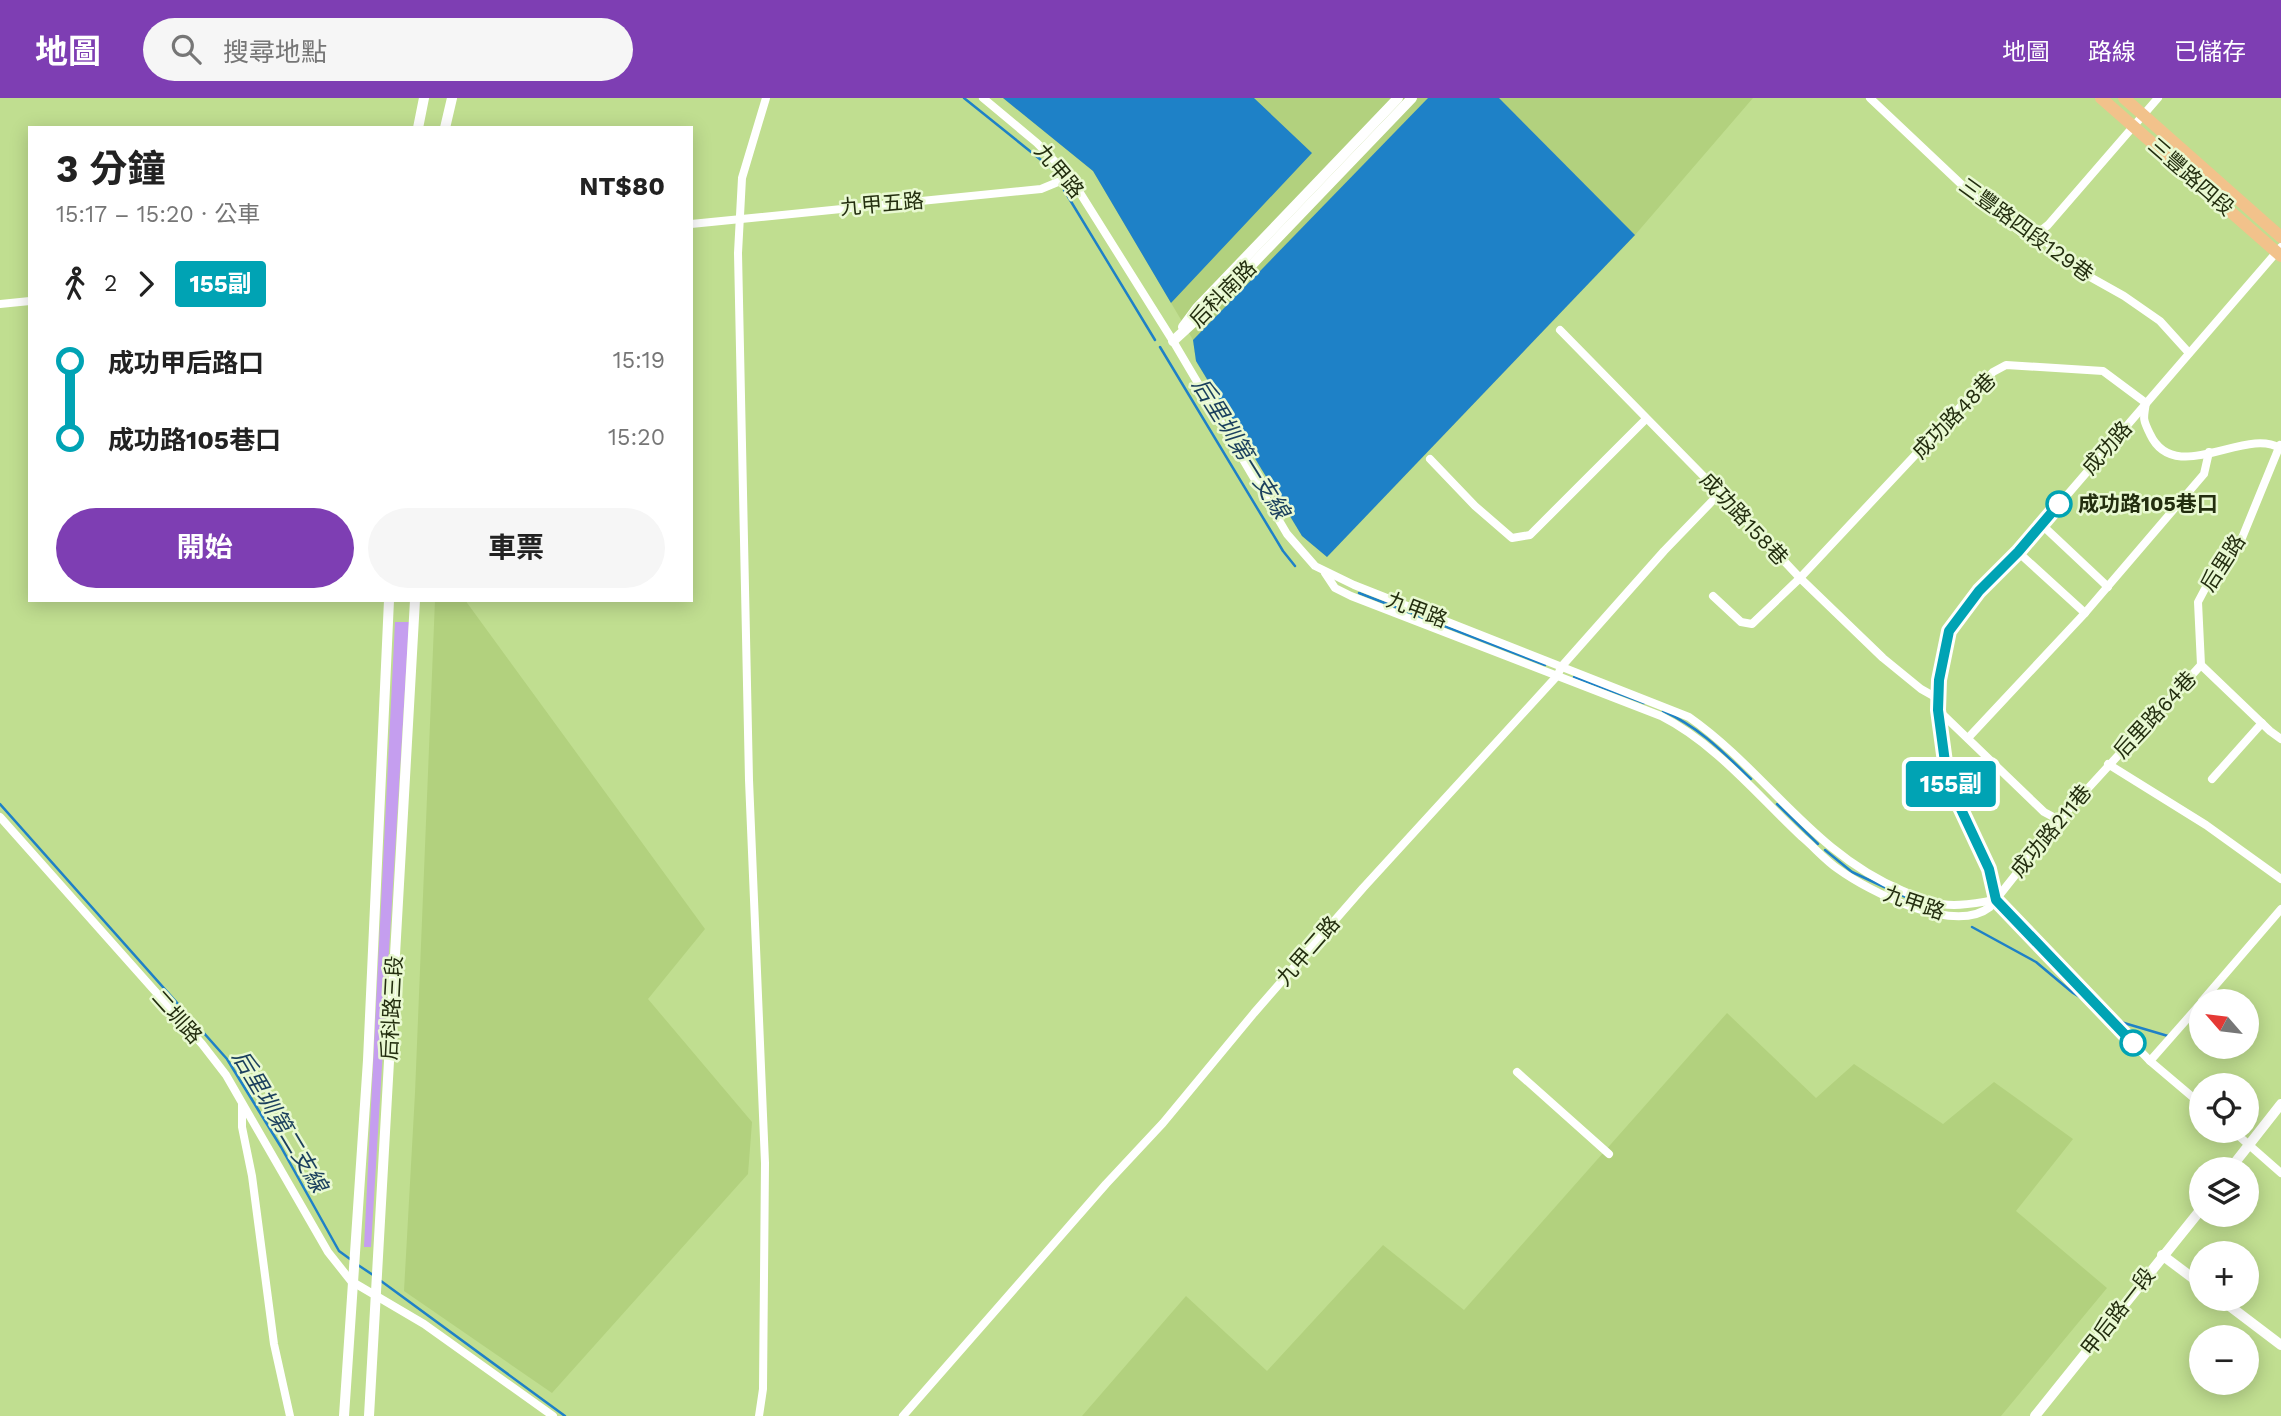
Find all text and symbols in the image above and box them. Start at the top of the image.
search box [143,18,633,81]
icon: search [167,30,205,68]
text: 地圖 [35,32,101,71]
text: 搜尋地點 [223,37,327,67]
text: 地圖 [2002,38,2050,66]
text: 路線 [2088,38,2136,66]
text: 已儲存 [2174,38,2246,66]
street label: 三豐路四段 [2144,133,2239,220]
street label: 九甲路 [1030,139,1089,203]
text: 3 分鐘 [56,147,165,191]
text: NT$80 [579,171,665,201]
street label: 三豐路四段129巷 [1954,173,2098,287]
street label: 九甲五路 [839,187,925,220]
text: 15:17 – 15:20 · 公車 [56,201,261,228]
street label: 后科南路 [1184,255,1261,332]
icon: walk [56,265,94,303]
icon: forward [127,265,165,303]
text: 2 [104,270,117,297]
text: 155副 [189,270,252,298]
text: 15:19 [613,347,665,374]
text: 成功甲后路口 [108,348,264,378]
street label: 成功路48巷 [1907,367,2001,464]
water label: 后里圳第一支線 [1186,373,1296,526]
street label: 成功路 [2077,416,2137,480]
text: 15:20 [608,424,665,451]
text: 成功路105巷口 [108,425,281,455]
street label: 成功路158巷 [1695,467,1794,570]
marker: 成功路105巷口 [2046,491,2072,517]
place label: 成功路105巷口 [2078,491,2218,516]
button: 開始 [56,508,354,588]
button: 車票 [368,508,665,588]
street label: 后里路 [2195,530,2250,596]
street label: 九甲路 [1383,587,1451,632]
street label: 后里路64巷 [2108,666,2201,763]
line badge: 155副 [1902,761,2000,807]
text: 155副 [1920,770,1982,798]
street label: 成功路211巷 [2005,780,2096,882]
street label: 九甲路 [1880,880,1948,925]
street label: 九甲二路 [1271,911,1345,991]
street label: 后科路三段 [376,955,407,1061]
street label: 二圳路 [147,985,208,1048]
north arrow [2189,989,2259,1059]
map controls [2189,989,2259,1395]
unlabelled marker [2120,1030,2146,1056]
water label: 后里圳第二支線 [227,1045,334,1200]
button: locate [2189,1073,2259,1143]
button: layers [2189,1157,2259,1227]
button: + [2189,1241,2259,1311]
street label: 甲后路一段 [2075,1263,2160,1361]
button: − [2189,1325,2259,1395]

